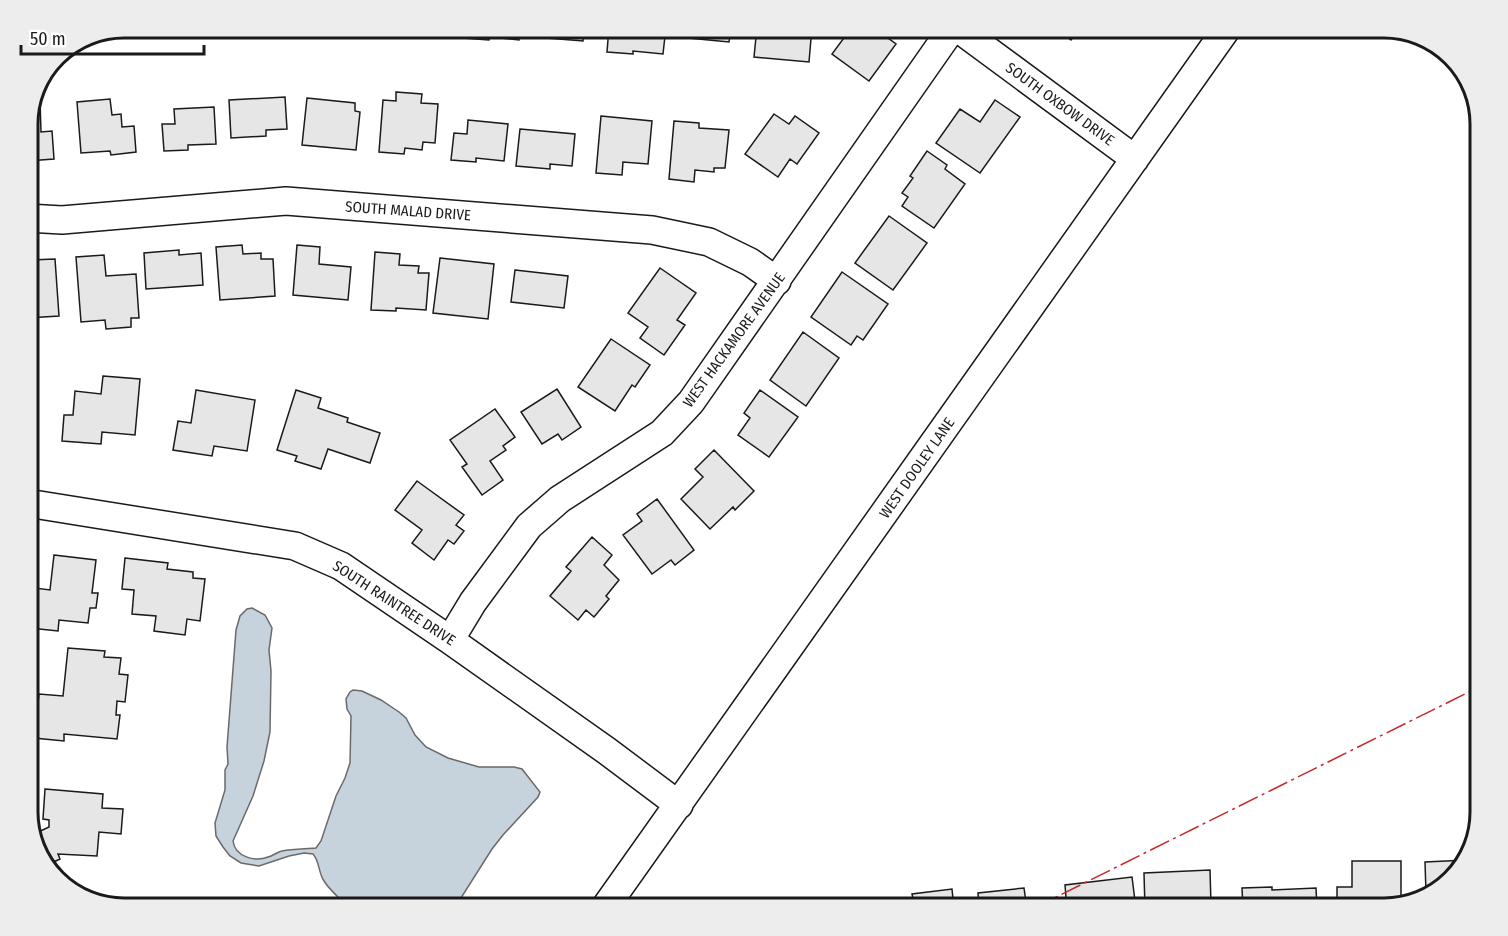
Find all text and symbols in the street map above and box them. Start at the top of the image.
scale bar [21,18,204,56]
text: 50 m [30,28,66,50]
street label: SOUTH OXBOW DRIVE [1002,59,1118,149]
street label: SOUTH MALAD DRIVE [344,198,472,224]
street label: WEST HACKAMORE AVENUE [679,269,789,411]
street label: WEST DOOLEY LANE [876,414,958,522]
street label: SOUTH RAINTREE DRIVE [329,557,459,649]

